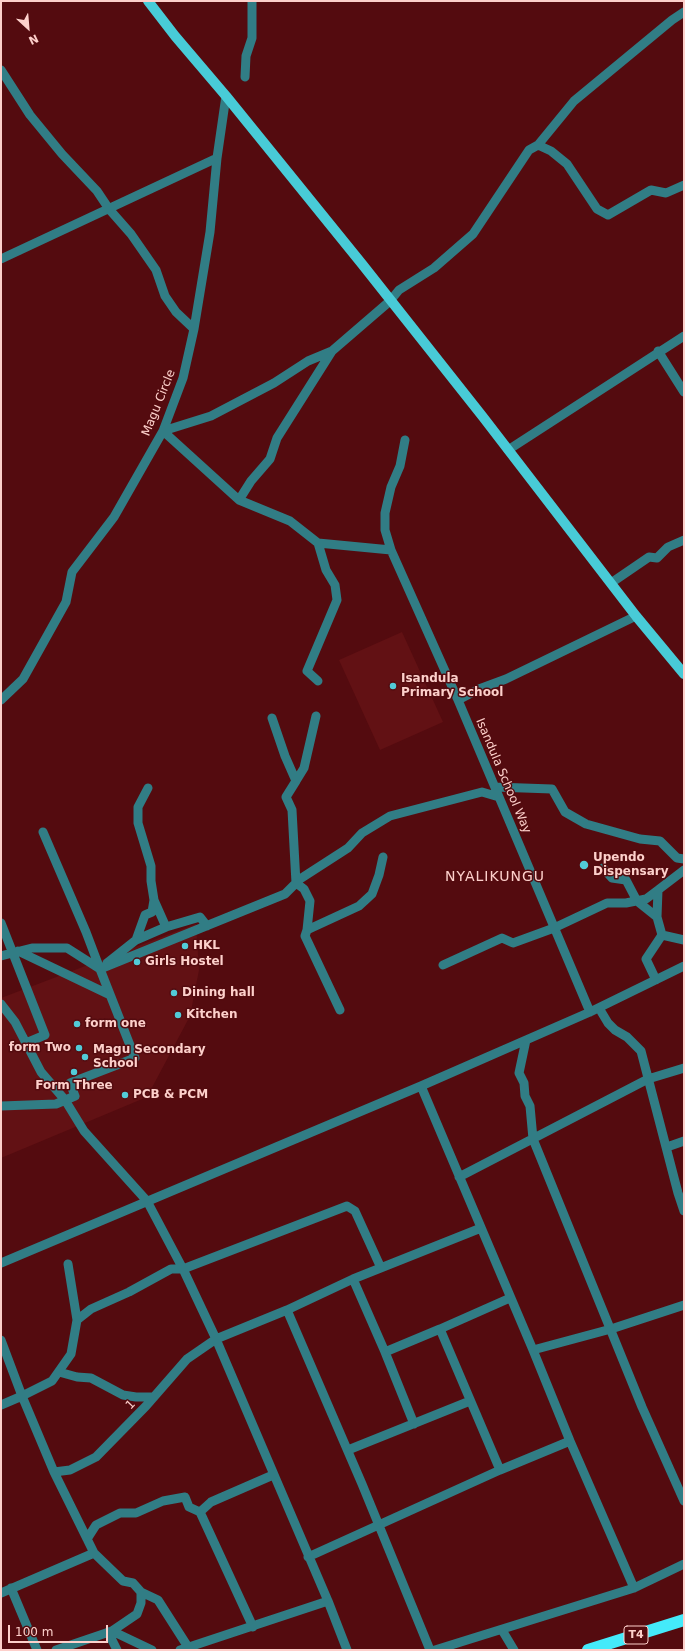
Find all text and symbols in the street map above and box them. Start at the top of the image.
north arrow [8,8,48,48]
text: N [26,31,40,47]
street label: Magu Circle [139,368,179,438]
place label: Isandula Primary School [401,672,503,700]
marker: Isandula Primary School [388,681,398,691]
street label: Isandula School Way [472,716,534,836]
place label: Upendo Dispensary [593,851,668,879]
marker: Upendo Dispensary [578,859,590,871]
district label: NYALIKUNGU [445,869,545,885]
place label: HKL [193,939,220,953]
marker: HKL [180,941,190,951]
place label: Girls Hostel [145,955,224,969]
marker: Girls Hostel [132,957,142,967]
place label: Dining hall [182,986,255,1000]
marker: Dining hall [169,988,179,998]
place label: Kitchen [186,1008,237,1022]
marker: Kitchen [173,1010,183,1020]
place label: form one [85,1017,146,1031]
marker: form one [72,1019,82,1029]
place label: form Two [9,1041,71,1055]
marker: form Two [74,1043,84,1053]
place label: Magu Secondary School [93,1043,205,1071]
marker: Magu Secondary School [80,1052,90,1062]
marker: Form Three [69,1067,79,1077]
place label: Form Three [35,1079,113,1093]
place label: PCB & PCM [133,1088,208,1102]
marker: PCB & PCM [120,1090,130,1100]
street label: 1 [123,1397,139,1413]
scale bar [10,1617,110,1643]
text: 100 m [15,1625,53,1639]
road number: T4 [624,1626,648,1644]

